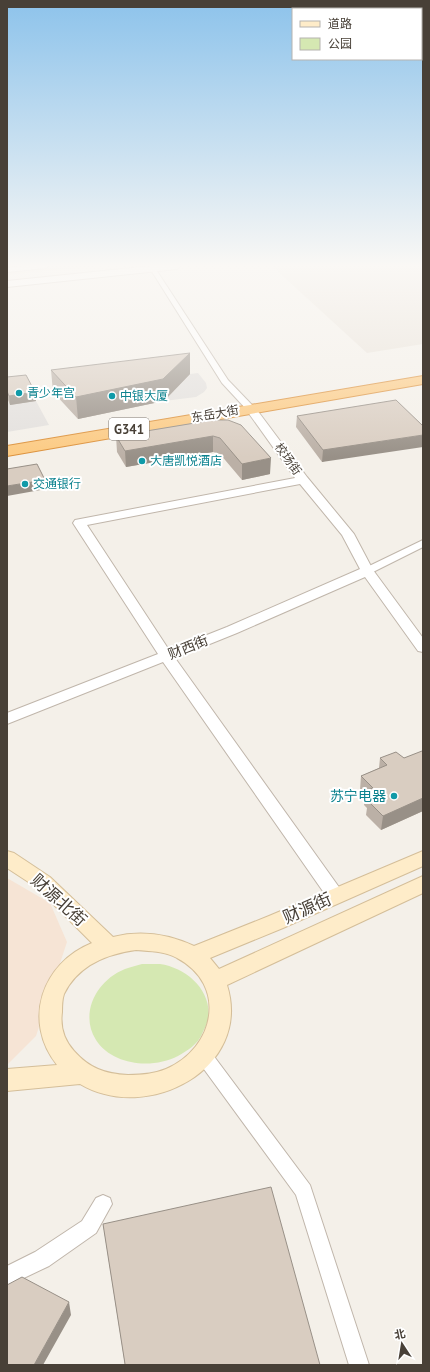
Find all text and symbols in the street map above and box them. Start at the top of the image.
legend [292,8,422,60]
text: 道路 [328,16,352,31]
text: 公园 [328,36,352,51]
place label: 青少年宫 [27,385,75,400]
marker: 青少年宫 [14,388,24,398]
place label: 中银大厦 [120,388,168,403]
marker: 中银大厦 [107,391,117,401]
street label: 东岳大街 [190,402,240,425]
road number: G341 [109,418,149,440]
street label: 校场街 [272,440,305,478]
place label: 大唐凯悦酒店 [150,453,222,468]
marker: 大唐凯悦酒店 [137,456,147,466]
place label: 交通银行 [33,476,81,491]
marker: 交通银行 [20,479,30,489]
street label: 财西街 [165,631,211,663]
place label: 苏宁电器 [330,787,386,805]
marker: 苏宁电器 [389,791,399,801]
street label: 财源北街 [26,869,92,931]
street label: 财源街 [279,888,335,928]
north arrow [382,1324,422,1364]
text: 北 [393,1326,407,1342]

